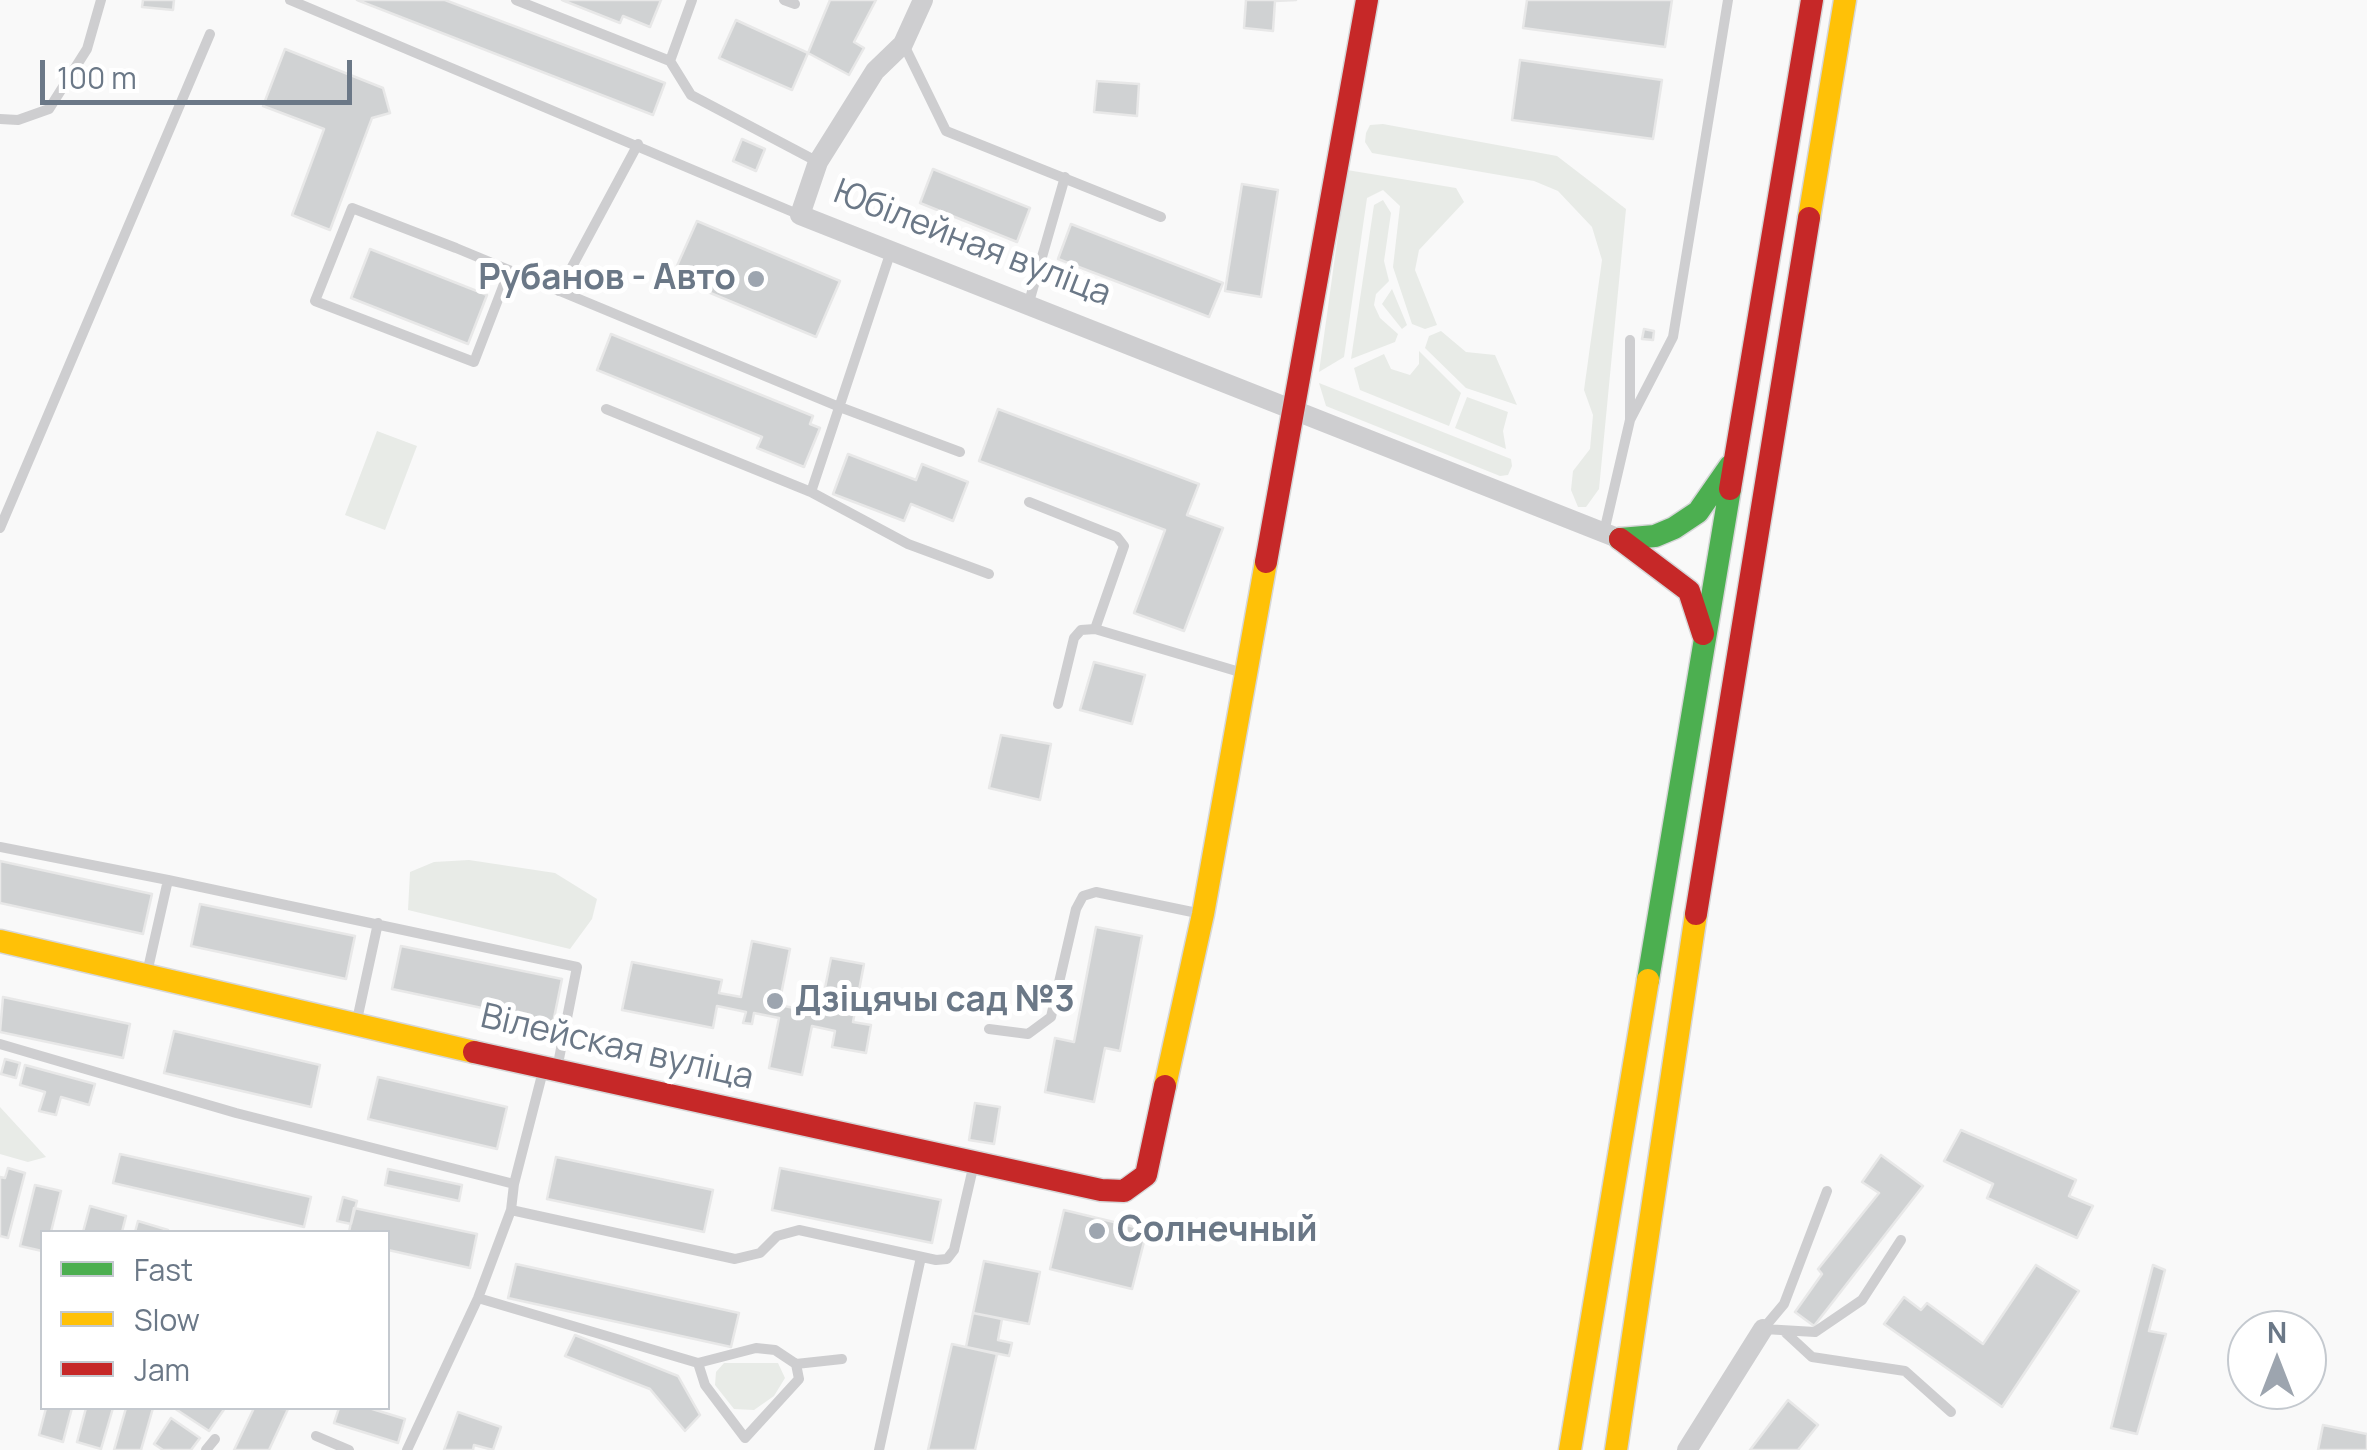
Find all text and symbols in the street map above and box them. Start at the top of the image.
scale bar [45,40,358,102]
text: 100 m [57,57,137,98]
street label: Юбілейная вуліца [827,172,1117,316]
place label: Рубанов - Авто [478,258,736,300]
marker: Рубанов - Авто [745,268,767,290]
place label: Дзіцячы сад №3 [795,980,1075,1022]
marker: Дзіцячы сад №3 [764,990,786,1012]
street label: Вілейская вуліца [477,996,757,1100]
place label: Солнечный [1117,1210,1318,1252]
marker: Солнечный [1086,1220,1108,1242]
legend [40,1230,390,1410]
text: Fast [134,1249,193,1290]
text: Slow [134,1299,200,1340]
north arrow [2227,1310,2327,1410]
text: N [2267,1313,2287,1351]
text: Jam [134,1349,190,1390]

